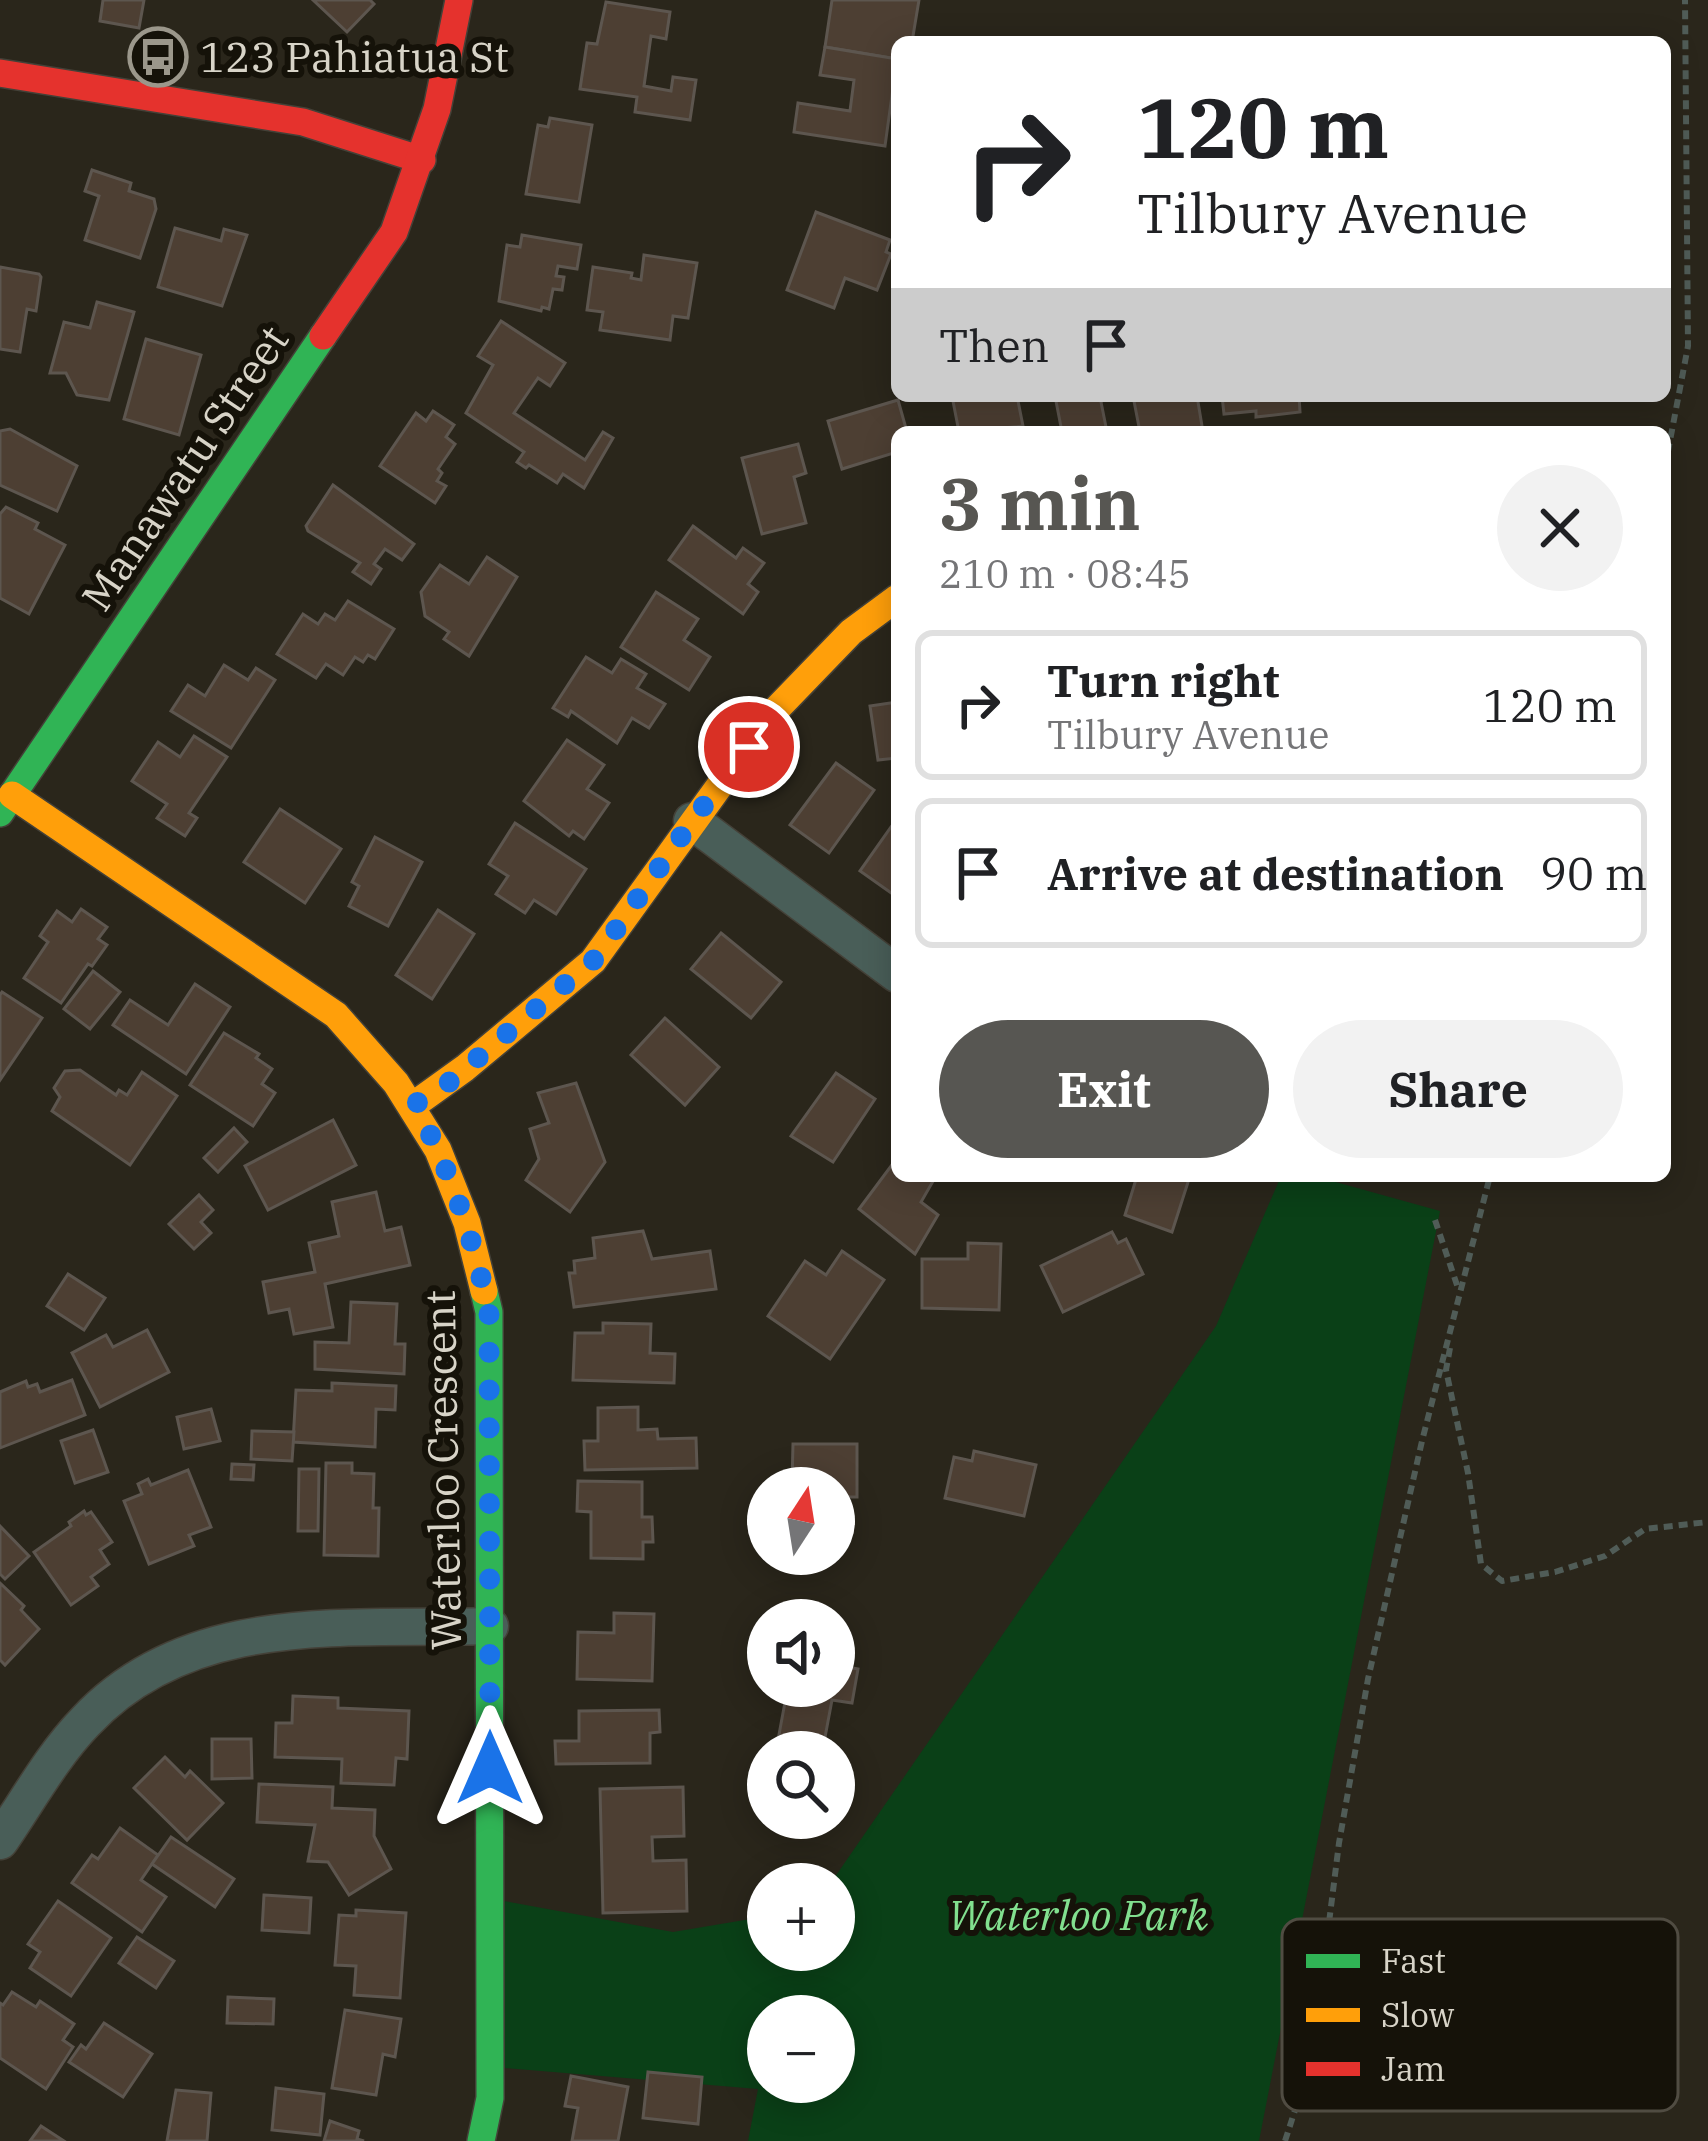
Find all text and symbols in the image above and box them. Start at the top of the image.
bus stop icon: 123 Pahiatua St [127,26,189,88]
place label: 123 Pahiatua St [200,29,509,84]
text: 120 m [1137,72,1389,181]
icon: right [939,84,1095,240]
text: Tilbury Avenue [1137,178,1528,248]
icon: arrive [1073,312,1139,378]
street label: Manawatu Street [69,315,300,621]
text: Then [939,316,1049,374]
text: 3 min [939,456,1141,550]
button: close [1497,465,1623,591]
text: 210 m · 08:45 [939,548,1191,599]
text: Turn right [1047,651,1279,709]
icon: right [945,672,1011,738]
text: 120 m [1483,676,1617,734]
pin [698,696,800,798]
text: Tilbury Avenue [1047,709,1329,760]
icon: arrive [716,714,782,780]
icon: arrive [945,840,1011,906]
text: Arrive at destination [1047,844,1504,902]
text: 90 m [1540,844,1647,902]
button: Exit [939,1020,1269,1158]
button: Share [1293,1020,1623,1158]
street label: Waterloo Crescent [412,1289,473,1651]
north arrow [747,1467,855,1575]
map controls [747,1467,855,2103]
button: sound [747,1599,855,1707]
position arrow [427,1705,553,1831]
button: search [747,1731,855,1839]
button: + [747,1863,855,1971]
park label: Waterloo Park [948,1887,1209,1942]
legend [1282,1919,1678,2111]
text: Fast [1381,1939,1446,1982]
text: Slow [1381,1993,1455,2036]
button: − [747,1995,855,2103]
text: Jam [1381,2047,1445,2090]

